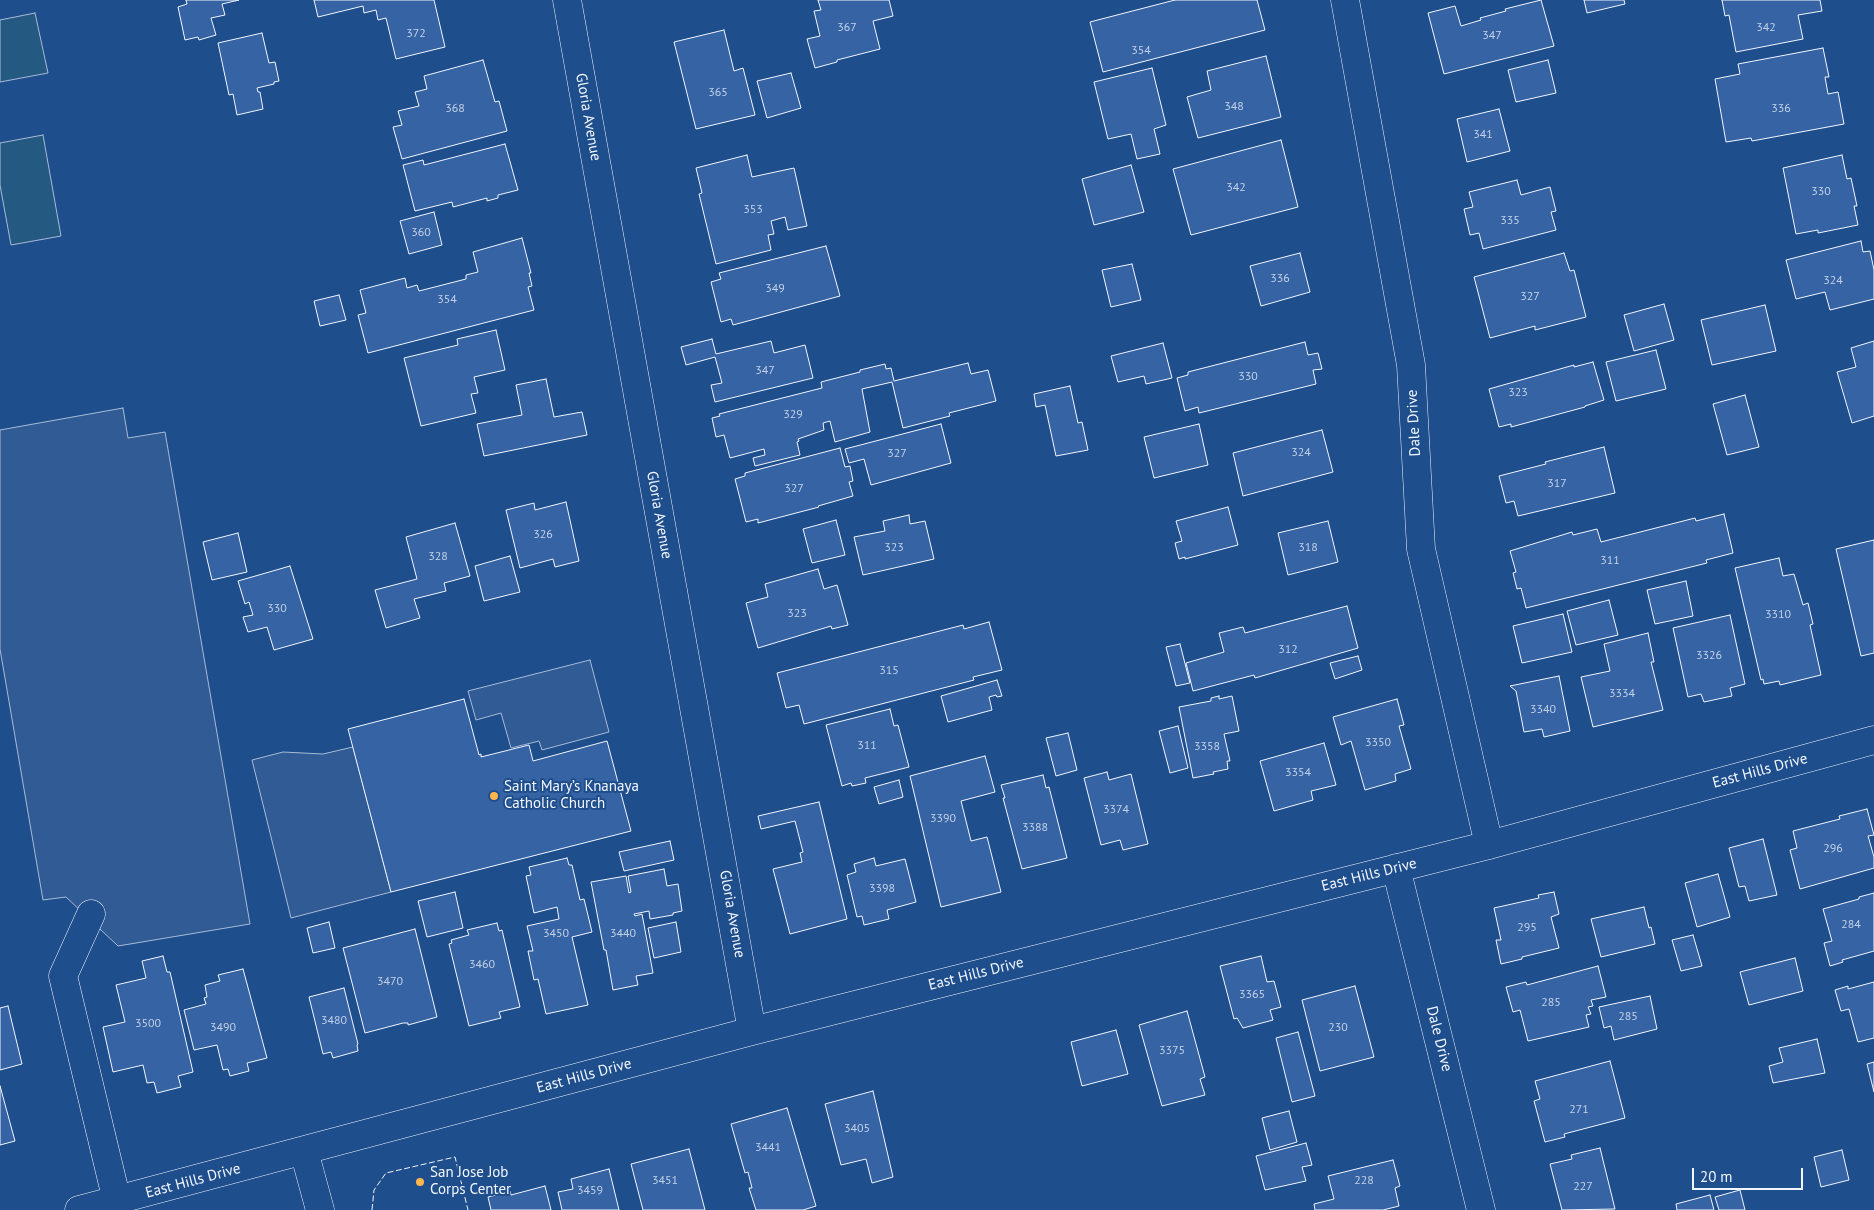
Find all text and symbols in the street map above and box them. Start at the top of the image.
house number: 367 [837,21,857,35]
house number: 342 [1756,21,1776,35]
house number: 372 [406,27,426,41]
house number: 347 [1482,29,1502,43]
house number: 354 [1131,44,1151,58]
street label: Gloria Avenue [571,72,605,162]
house number: 365 [708,86,728,100]
house number: 348 [1224,100,1244,114]
house number: 368 [445,102,465,116]
house number: 336 [1771,102,1791,116]
house number: 341 [1473,128,1493,142]
house number: 342 [1226,181,1246,195]
house number: 330 [1811,185,1831,199]
house number: 353 [743,203,763,217]
house number: 335 [1500,214,1520,228]
house number: 360 [411,226,431,240]
house number: 336 [1270,272,1290,286]
house number: 324 [1823,274,1843,288]
house number: 349 [765,282,785,296]
house number: 327 [1520,290,1540,304]
house number: 354 [437,293,457,307]
house number: 347 [755,364,775,378]
house number: 330 [1238,370,1258,384]
house number: 323 [1508,386,1528,400]
street label: Dale Drive [1403,389,1425,457]
house number: 329 [783,408,803,422]
house number: 324 [1291,446,1311,460]
house number: 327 [887,447,907,461]
street label: Gloria Avenue [642,470,676,560]
house number: 317 [1547,477,1567,491]
house number: 327 [784,482,804,496]
house number: 326 [533,528,553,542]
house number: 323 [884,541,904,555]
house number: 318 [1298,541,1318,555]
house number: 328 [428,550,448,564]
house number: 311 [1600,554,1620,568]
house number: 330 [267,602,287,616]
house number: 323 [787,607,807,621]
house number: 3310 [1765,608,1791,622]
house number: 312 [1278,643,1298,657]
house number: 3326 [1696,649,1722,663]
house number: 315 [879,664,899,678]
house number: 3334 [1609,687,1635,701]
house number: 3340 [1530,703,1556,717]
house number: 3350 [1365,736,1391,750]
house number: 311 [857,739,877,753]
house number: 3358 [1194,740,1220,754]
street label: East Hills Drive [1710,750,1810,792]
house number: 3354 [1285,766,1311,780]
place label: Saint Mary’s Knanaya Catholic Church [504,778,639,813]
marker: Saint Mary’s Knanaya Catholic Church [488,790,500,802]
house number: 3374 [1103,803,1129,817]
house number: 3390 [930,812,956,826]
house number: 3388 [1022,821,1048,835]
house number: 296 [1823,842,1843,856]
street label: East Hills Drive [1319,854,1419,896]
street label: Gloria Avenue [715,869,749,959]
house number: 3398 [869,882,895,896]
house number: 284 [1841,918,1861,932]
house number: 295 [1517,921,1537,935]
house number: 3450 [543,927,569,941]
house number: 3440 [610,927,636,941]
street label: East Hills Drive [926,953,1026,995]
house number: 3460 [469,958,495,972]
house number: 3470 [377,975,403,989]
house number: 3365 [1239,988,1265,1002]
house number: 285 [1541,996,1561,1010]
street label: Dale Drive [1422,1004,1456,1074]
house number: 285 [1618,1010,1638,1024]
house number: 3480 [321,1014,347,1028]
house number: 3500 [135,1017,161,1031]
house number: 3490 [210,1021,236,1035]
house number: 230 [1328,1021,1348,1035]
house number: 3375 [1159,1044,1185,1058]
street label: East Hills Drive [534,1055,634,1097]
house number: 271 [1569,1103,1589,1117]
house number: 3405 [844,1122,870,1136]
house number: 3441 [755,1141,781,1155]
scale bar [1694,1158,1805,1190]
street label: East Hills Drive [143,1160,243,1202]
place label: San Jose Job Corps Center [430,1164,511,1199]
text: 20 m [1700,1167,1733,1186]
house number: 3451 [652,1174,678,1188]
house number: 228 [1354,1174,1374,1188]
marker: San Jose Job Corps Center [414,1176,426,1188]
house number: 227 [1573,1180,1593,1194]
house number: 3459 [577,1184,603,1198]

